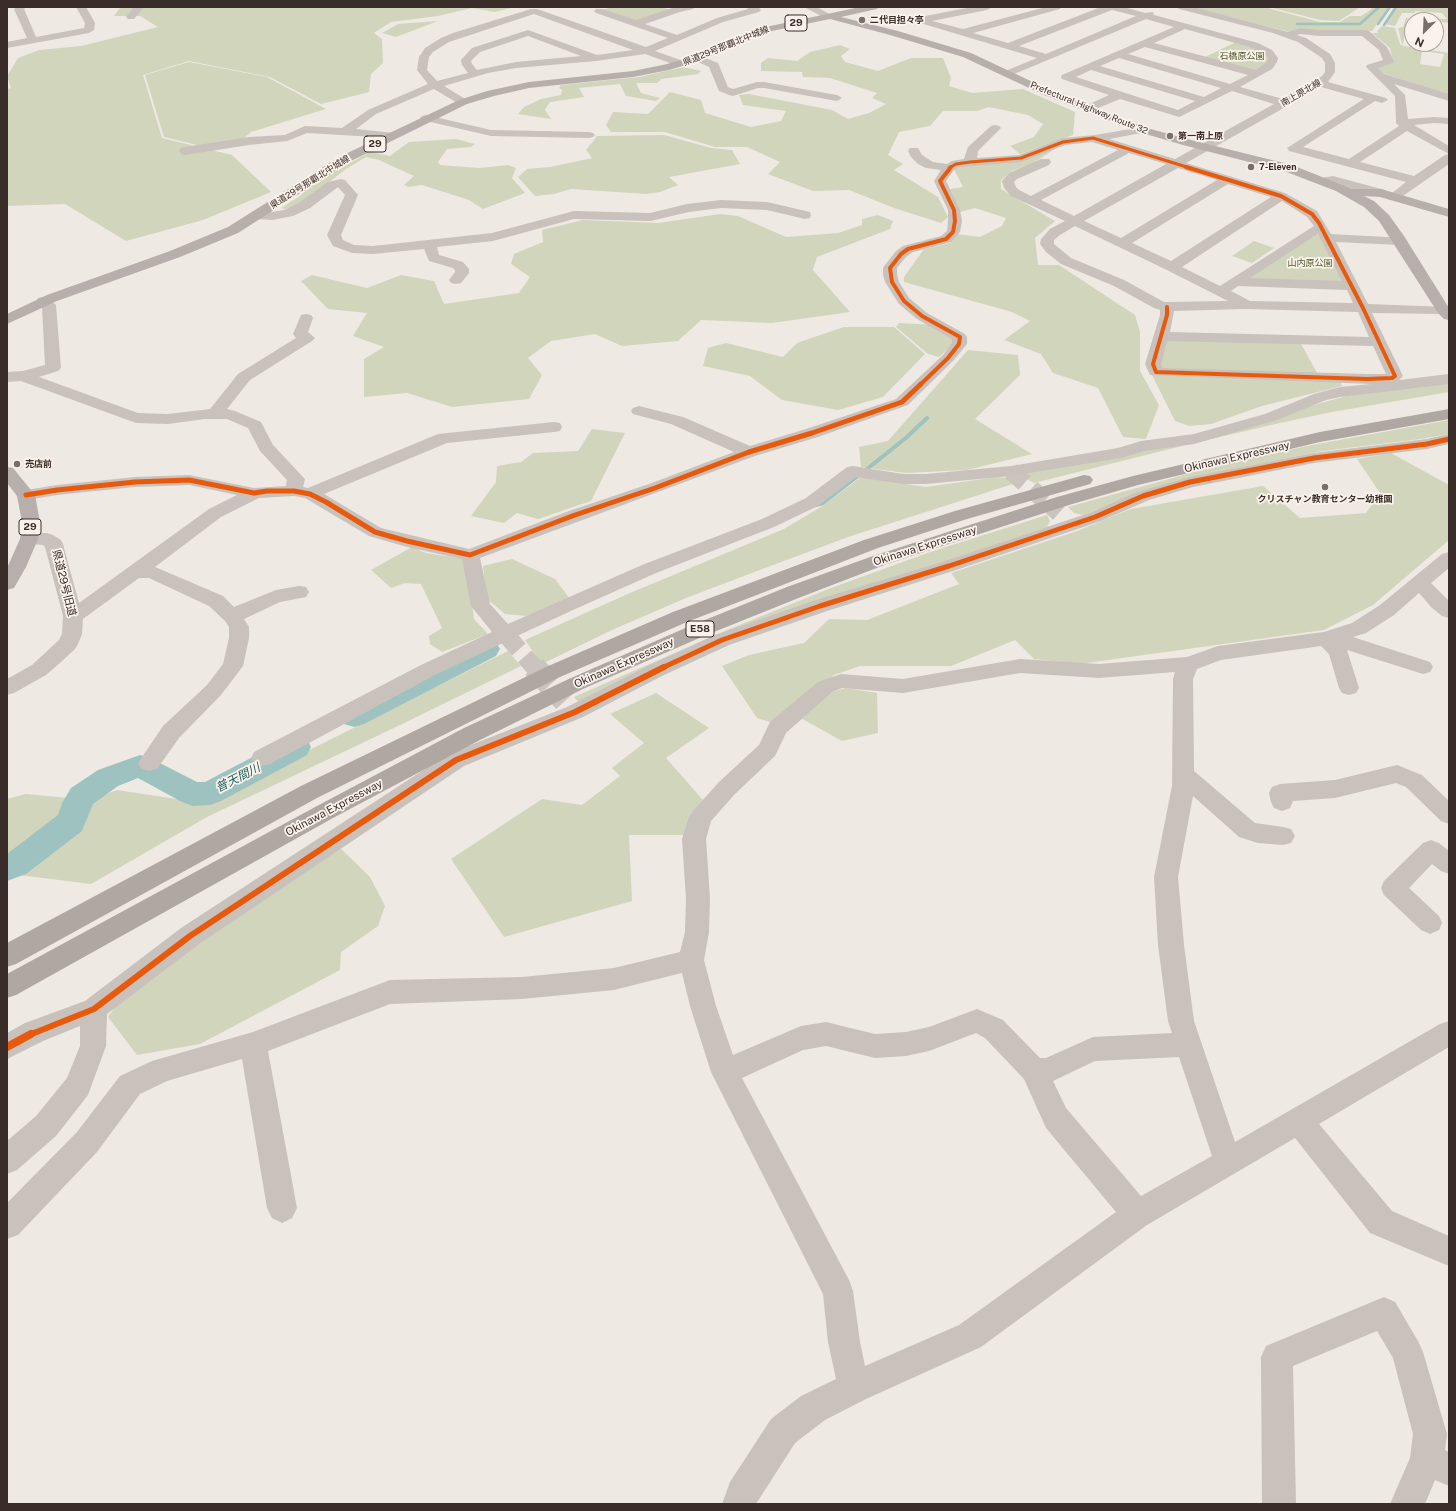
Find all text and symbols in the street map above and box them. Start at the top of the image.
north arrow [1404,12,1444,52]
road number: 29 [785,15,807,31]
marker: 二代目担々亭 [857,15,867,25]
place label: 二代目担々亭 [870,15,924,25]
street label: 県道29号那覇北中城線 [681,24,771,68]
text: N [1413,35,1426,49]
park label: 石橋原公園 [1220,51,1264,61]
street label: 南上原北線 [1279,77,1323,109]
street label: Prefectural Highway Route 32 [1029,79,1149,137]
marker: 第一南上原 [1165,131,1175,141]
place label: 第一南上原 [1178,131,1223,141]
road number: 29 [364,136,386,152]
street label: 県道29号那覇北中城線 [268,153,352,211]
marker: 7-Eleven [1246,162,1256,172]
place label: 7-Eleven [1259,162,1297,172]
park label: 山内原公園 [1288,258,1332,268]
street label: Okinawa Expressway [1183,438,1291,476]
marker: 売店前 [12,459,22,469]
place label: 売店前 [25,459,52,469]
marker: クリスチャン教育センター幼稚園 [1320,482,1330,492]
place label: クリスチャン教育センター幼稚園 [1258,494,1392,504]
road number: 29 [19,519,41,535]
street label: Okinawa Expressway [872,523,978,569]
street label: 県道29号旧道 [49,548,79,618]
road number: E58 [686,621,714,637]
street label: Okinawa Expressway [572,635,676,691]
water label: 普天間川 [213,761,263,795]
street label: Okinawa Expressway [283,777,385,839]

